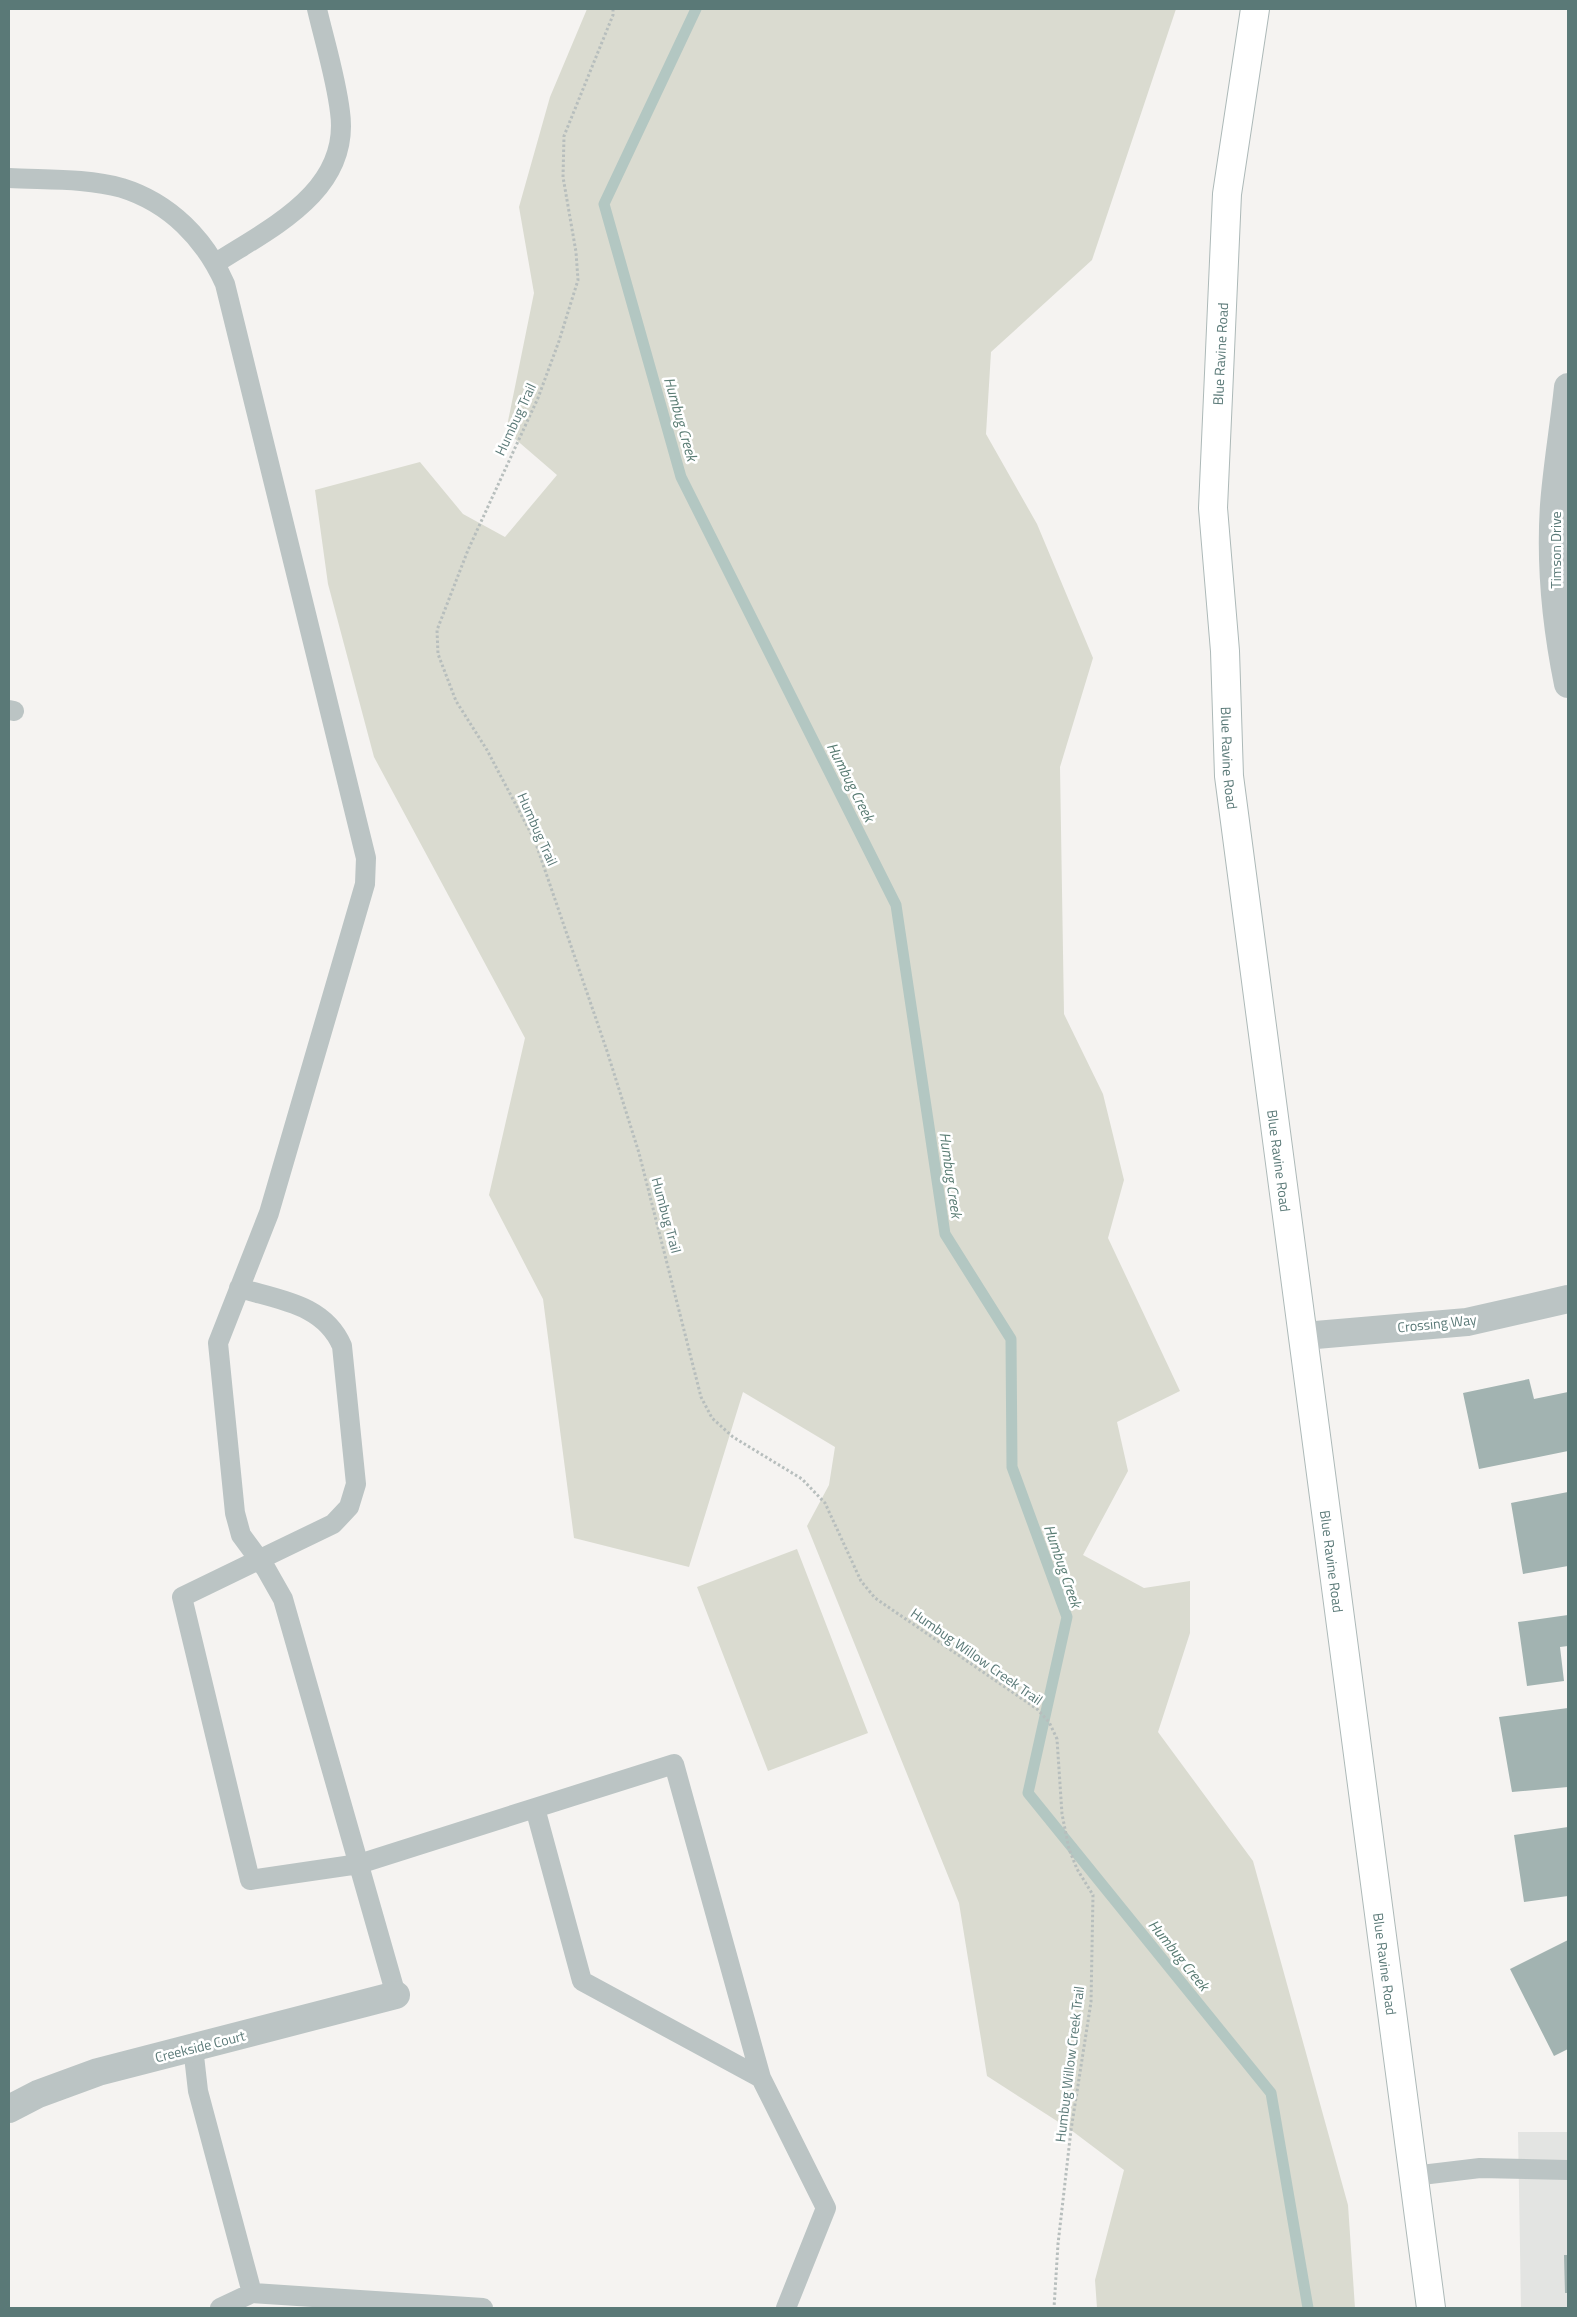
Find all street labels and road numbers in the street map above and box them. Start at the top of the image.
street label: Blue Ravine Road [1207,302,1233,406]
street label: Humbug Trail [489,379,541,459]
street label: Timson Drive [1545,511,1566,589]
street label: Blue Ravine Road [1216,706,1244,811]
street label: Humbug Trail [513,789,563,869]
street label: Blue Ravine Road [1263,1108,1297,1213]
street label: Humbug Trail [647,1175,687,1255]
street label: Crossing Way [1396,1308,1478,1338]
street label: Blue Ravine Road [1315,1509,1350,1614]
street label: Humbug Willow Creek Trail [907,1602,1047,1710]
street label: Blue Ravine Road [1368,1911,1403,2016]
street label: Humbug Willow Creek Trail [1049,1985,1089,2143]
street label: Creekside Court [153,2025,247,2067]

